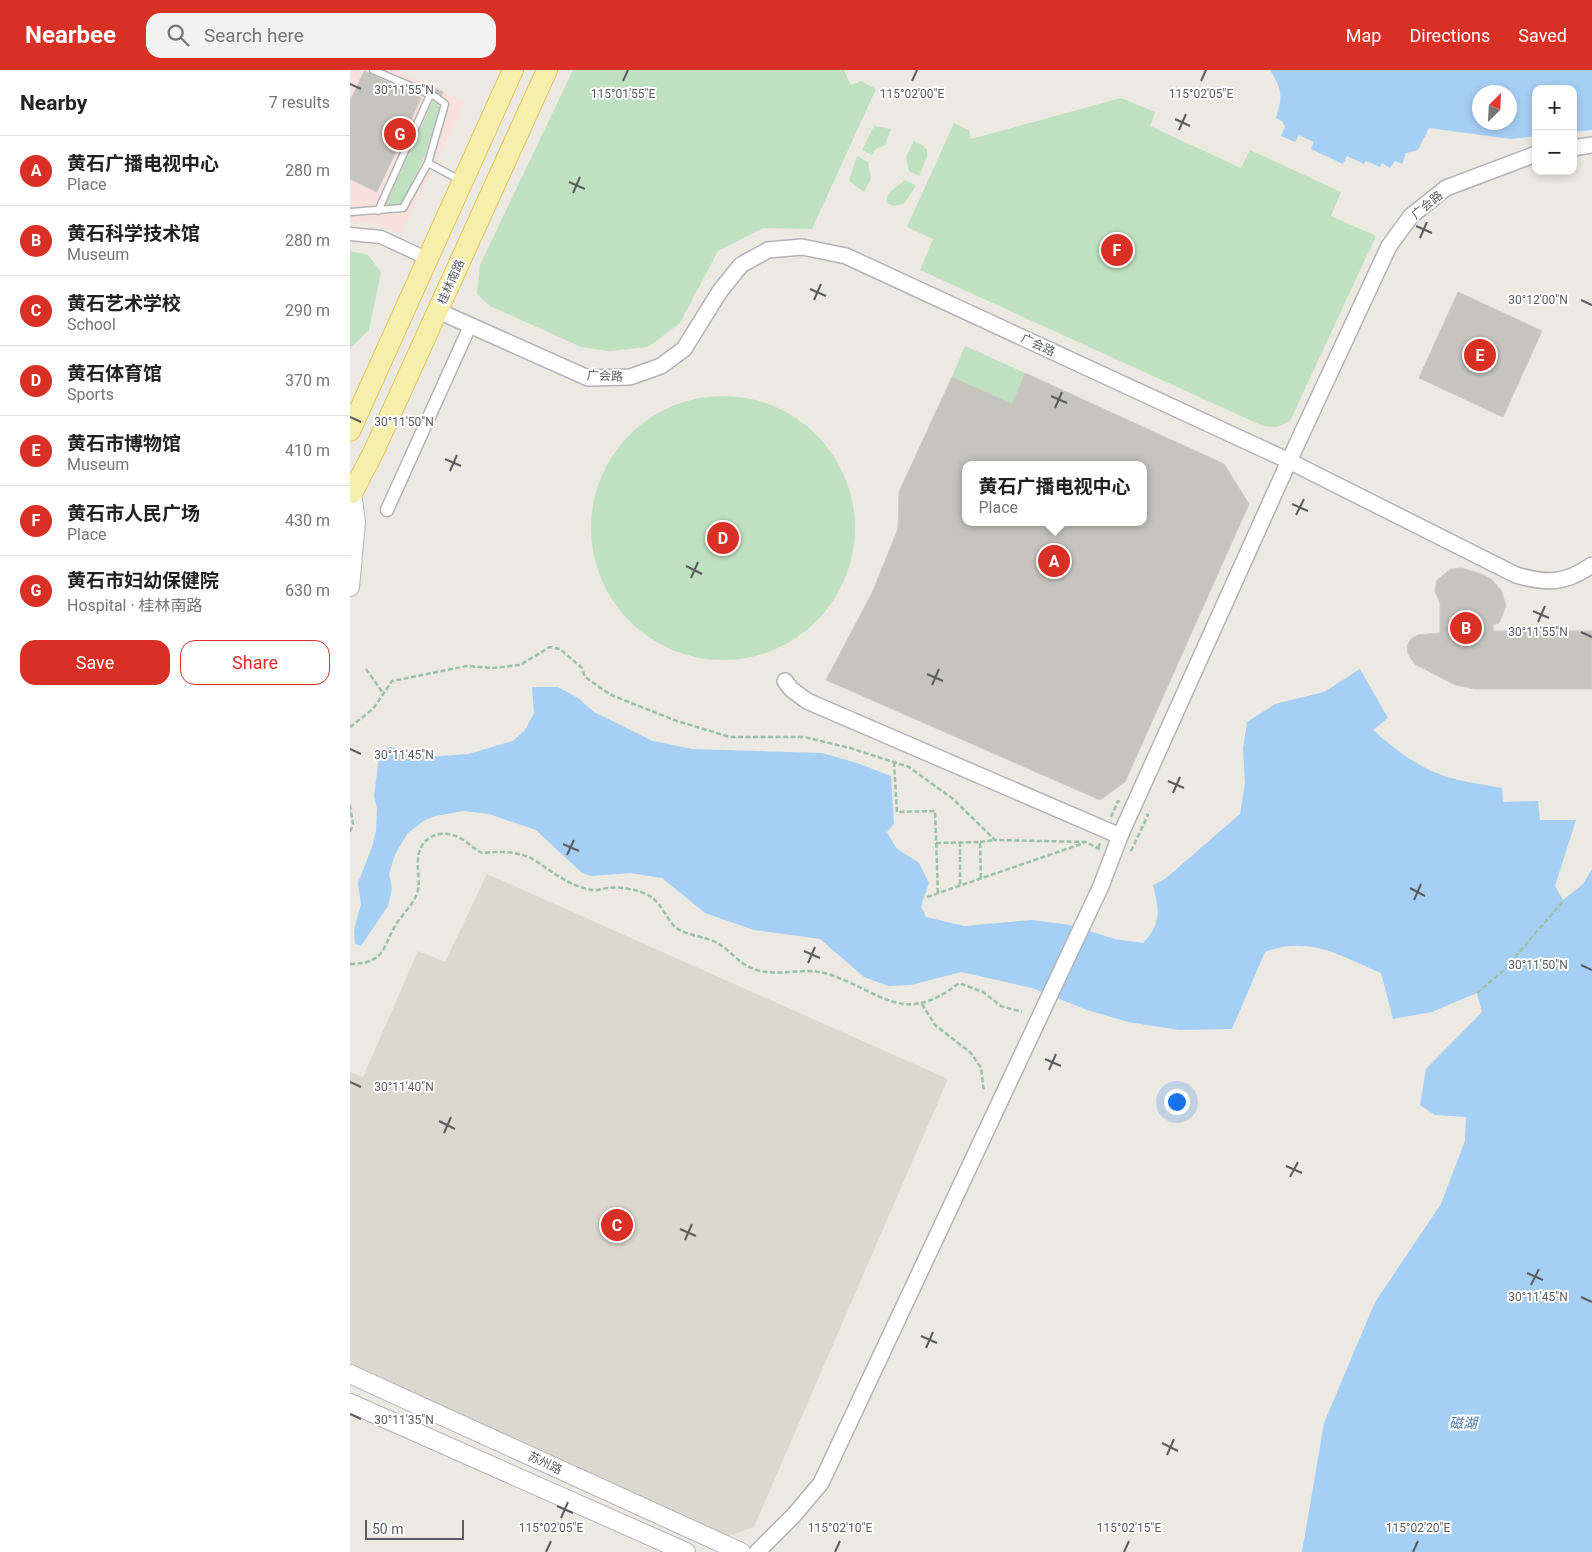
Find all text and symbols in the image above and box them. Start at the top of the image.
search box [146,13,496,58]
text: Nearbee [25,21,116,49]
icon: search [164,21,192,49]
text: Search here [204,24,304,47]
text: Map [1346,25,1381,46]
text: Directions [1409,25,1490,46]
text: Saved [1518,25,1567,46]
text: 30°11'55"N [374,83,434,97]
north arrow [1472,85,1517,130]
map controls [1532,85,1577,175]
button: + [1532,85,1577,130]
text: 115°01'55"E [591,87,655,101]
text: 115°02'00"E [880,87,944,101]
text: 115°02'05"E [1169,87,1233,101]
text: Nearby [20,91,87,115]
text: 7 results [269,93,330,112]
pin: G [384,115,416,153]
button: − [1532,130,1577,175]
text: 黄石广播电视中心 [67,152,219,175]
text: A [31,161,41,180]
text: 280 m [285,161,330,180]
text: Place [67,175,107,194]
street label: 广会路 [1409,188,1445,222]
text: 黄石科学技术馆 [67,222,200,245]
text: B [31,231,41,250]
text: 280 m [285,231,330,250]
pin: F [1101,231,1133,269]
text: Museum [67,245,129,264]
street label: 桂林南路 [435,257,467,307]
text: 黄石艺术学校 [67,292,181,315]
text: 30°12'00"N [1508,293,1568,307]
text: C [31,301,41,320]
text: 290 m [285,301,330,320]
text: School [67,315,116,334]
street label: 广会路 [1019,331,1057,359]
pin: E [1464,336,1496,374]
text: 黄石体育馆 [67,362,162,385]
street label: 广会路 [587,368,623,384]
text: D [31,371,41,390]
text: 370 m [285,371,330,390]
text: Sports [67,385,114,404]
text: 30°11'50"N [374,415,434,429]
text: 黄石市博物馆 [67,432,181,455]
text: E [32,441,41,460]
text: 410 m [285,441,330,460]
text: Museum [67,455,129,474]
popup [962,461,1147,526]
text: 黄石广播电视中心 [978,475,1131,498]
text: Place [978,498,1018,517]
text: 黄石市人民广场 [67,502,200,525]
text: F [32,511,40,530]
text: 430 m [285,511,330,530]
pin: D [707,519,739,557]
text: Place [67,525,107,544]
pin: A [1038,542,1070,580]
text: 黄石市妇幼保健院 [67,569,219,592]
text: G [31,581,41,600]
text: 630 m [285,581,330,600]
text: Hospital · 桂林南路 [67,596,203,615]
pin: B [1450,609,1482,647]
text: 30°11'55"N [1508,625,1568,639]
button: Save [20,640,170,685]
button: Share [180,640,330,685]
text: 30°11'45"N [374,748,434,762]
text: 30°11'50"N [1508,958,1568,972]
text: 30°11'40"N [374,1080,434,1094]
your location [1164,1089,1190,1115]
pin: C [601,1206,633,1244]
text: 30°11'45"N [1508,1290,1568,1304]
text: 30°11'35"N [374,1413,434,1427]
water label: 磁湖 [1449,1415,1479,1431]
street label: 苏州路 [526,1449,564,1477]
scale bar [365,1517,464,1540]
text: 50 m [372,1521,404,1537]
text: 115°02'05"E [519,1521,583,1535]
text: 115°02'10"E [808,1521,872,1535]
text: 115°02'15"E [1097,1521,1161,1535]
text: 115°02'20"E [1386,1521,1450,1535]

